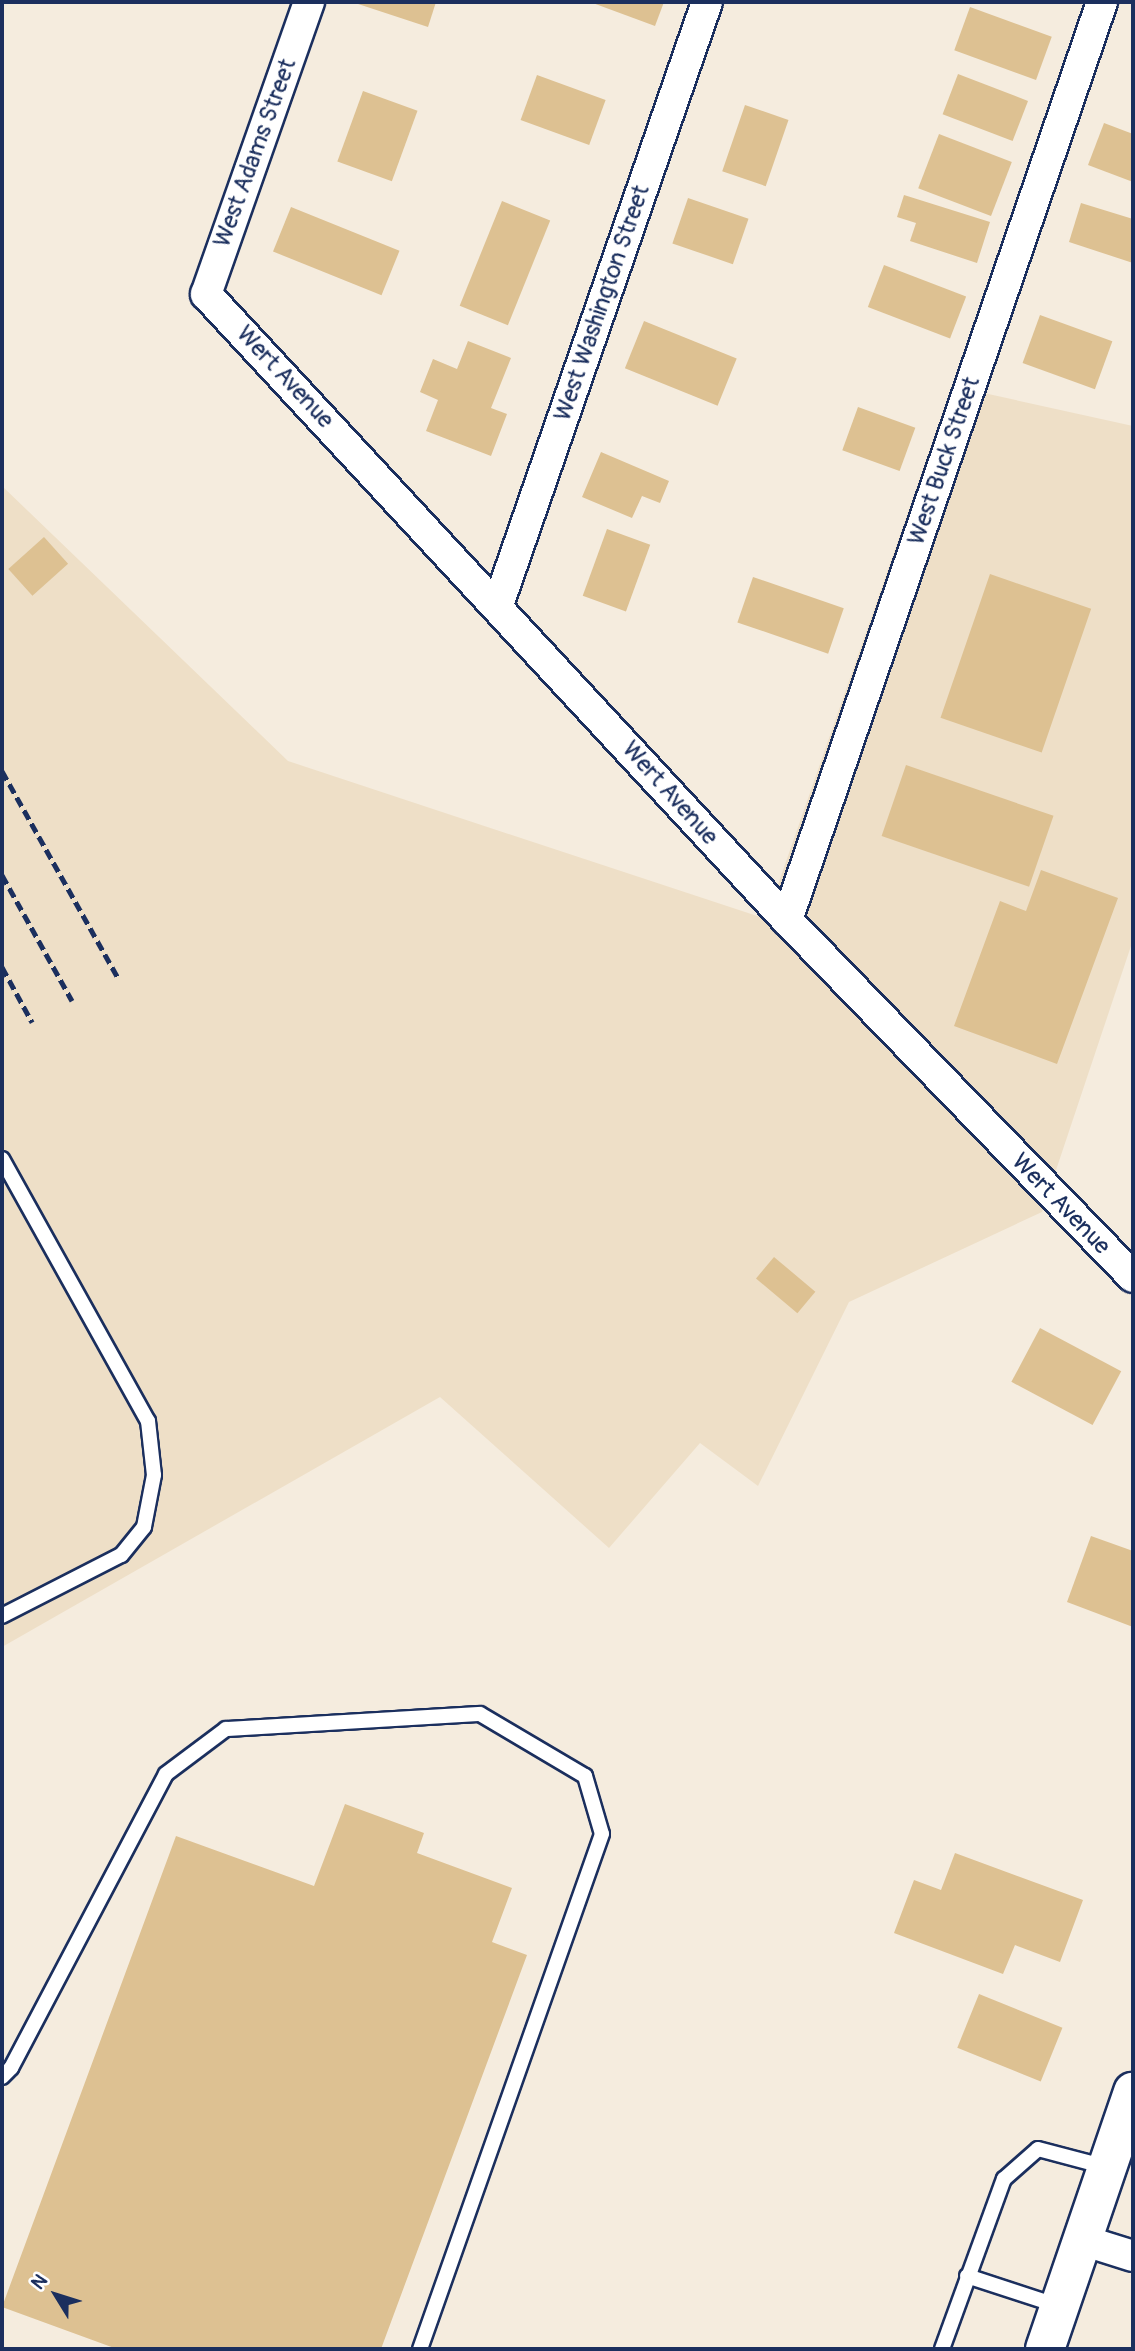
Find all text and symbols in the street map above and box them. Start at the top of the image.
street label: West Adams Street [208,55,302,251]
street label: West Washington Street [548,181,656,425]
street label: Wert Avenue [230,320,340,434]
street label: West Buck Street [902,373,986,549]
street label: Wert Avenue [616,735,724,851]
street label: Wert Avenue [1006,1147,1116,1261]
north arrow [21,2260,91,2330]
text: N [26,2270,53,2295]

